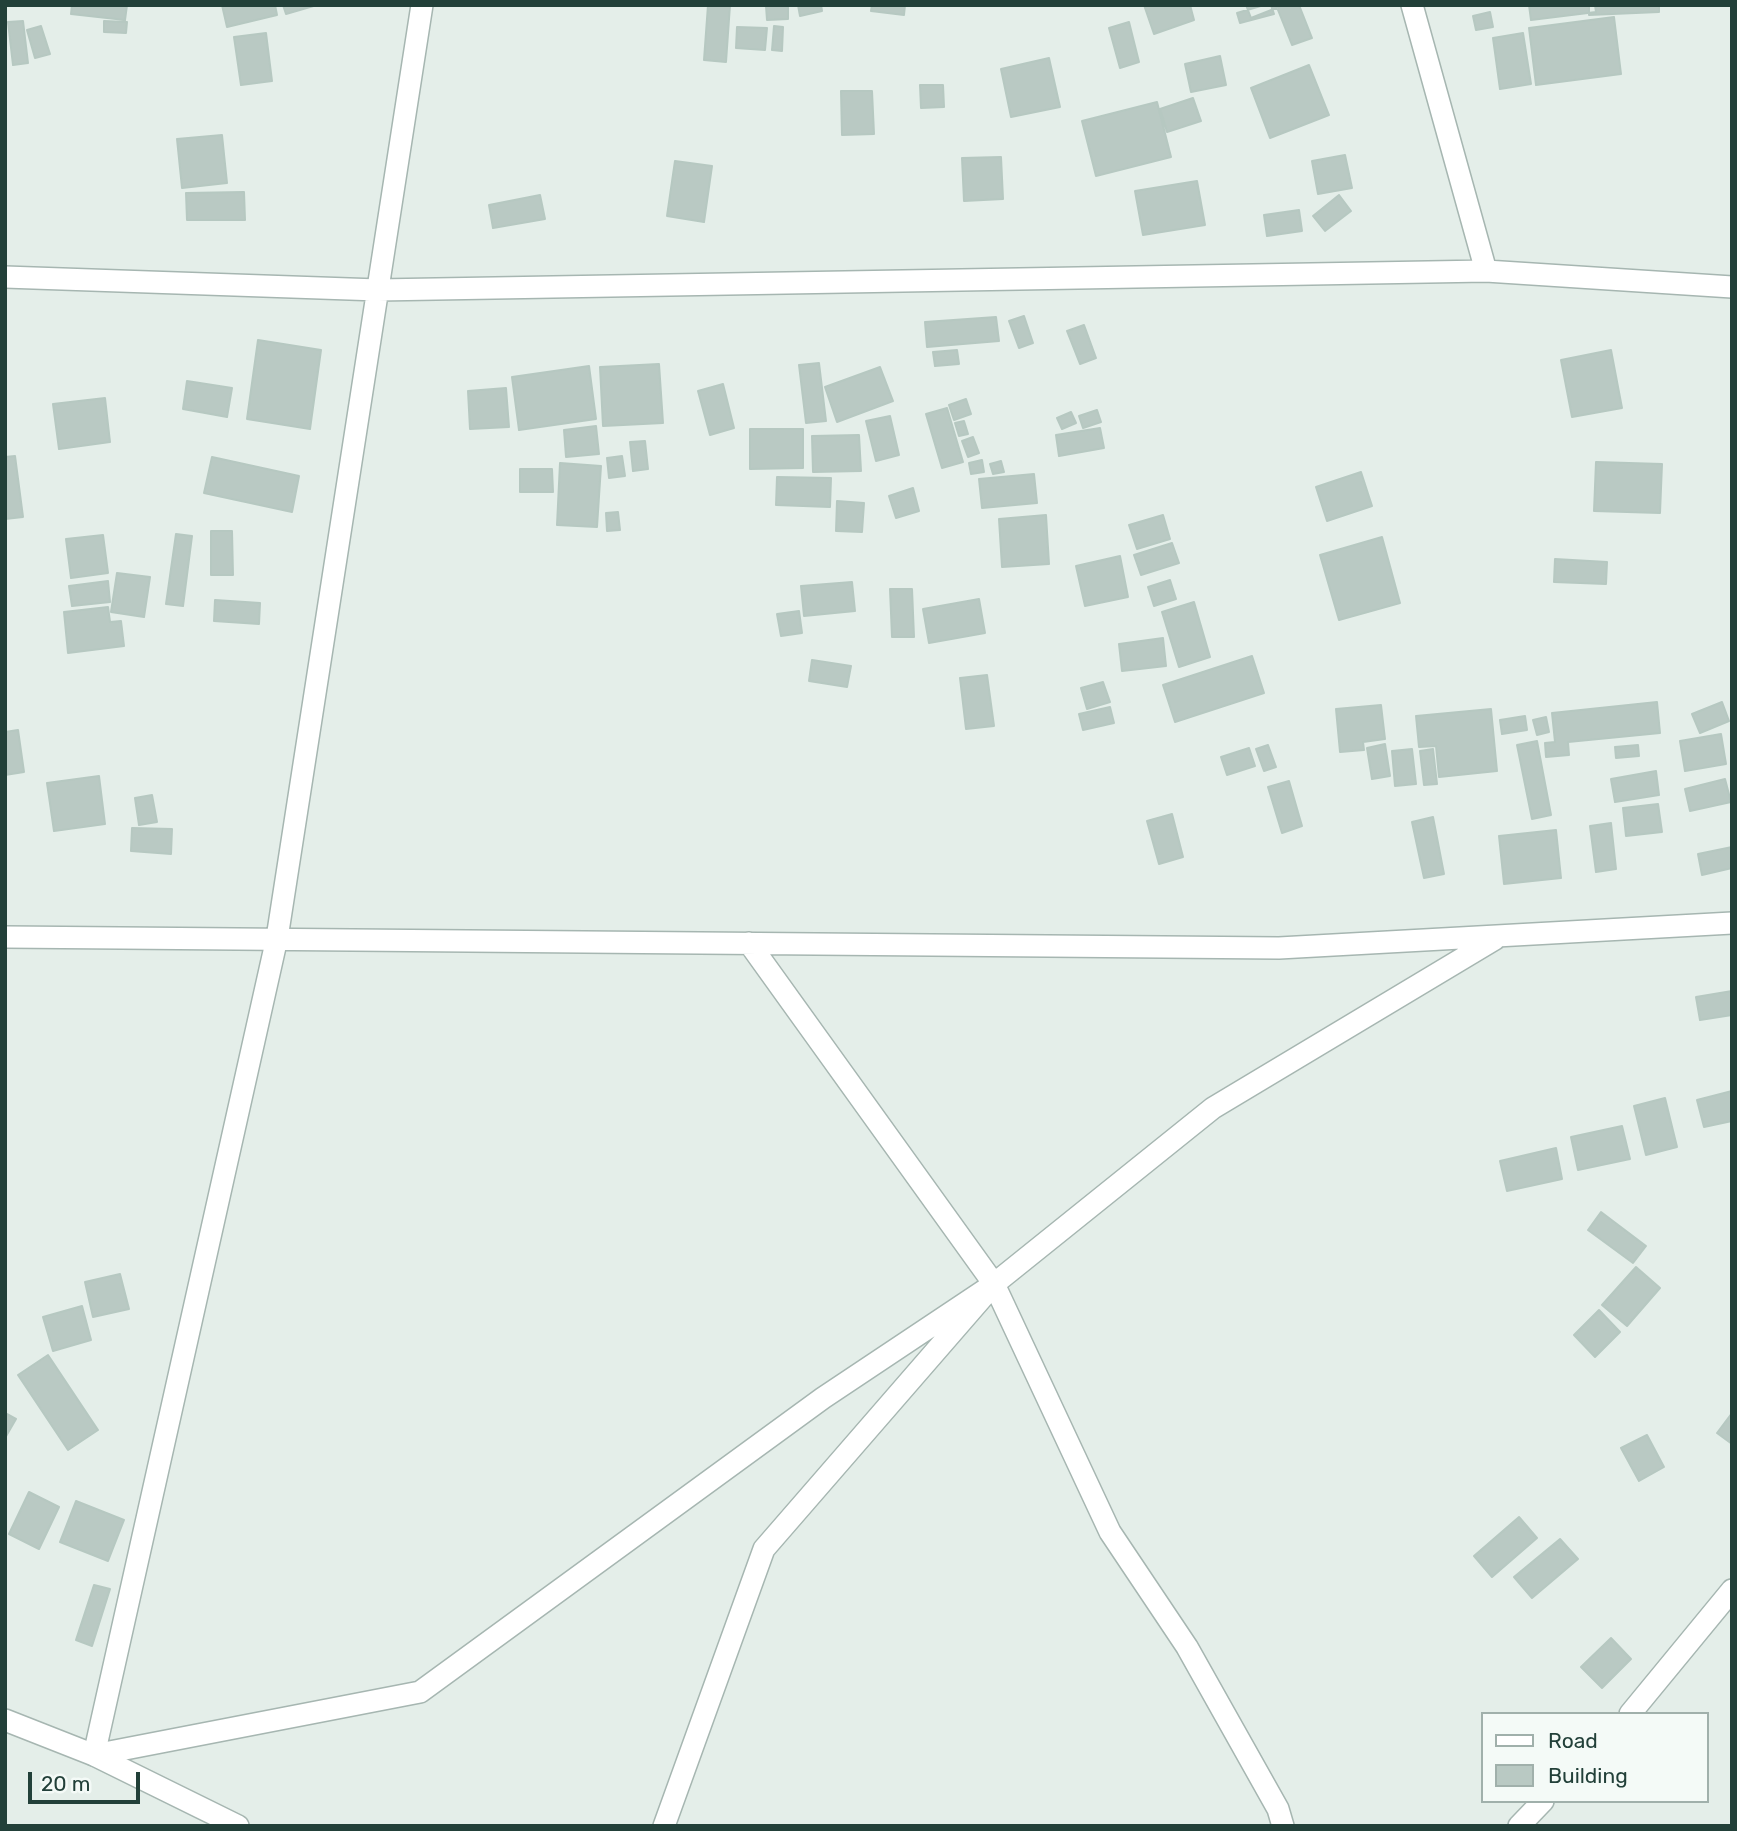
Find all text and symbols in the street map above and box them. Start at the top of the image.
legend [1482,1712,1709,1803]
text: Road [1548,1728,1598,1753]
scale bar [32,1758,144,1802]
text: Building [1548,1763,1628,1788]
text: 20 m [41,1771,90,1796]

